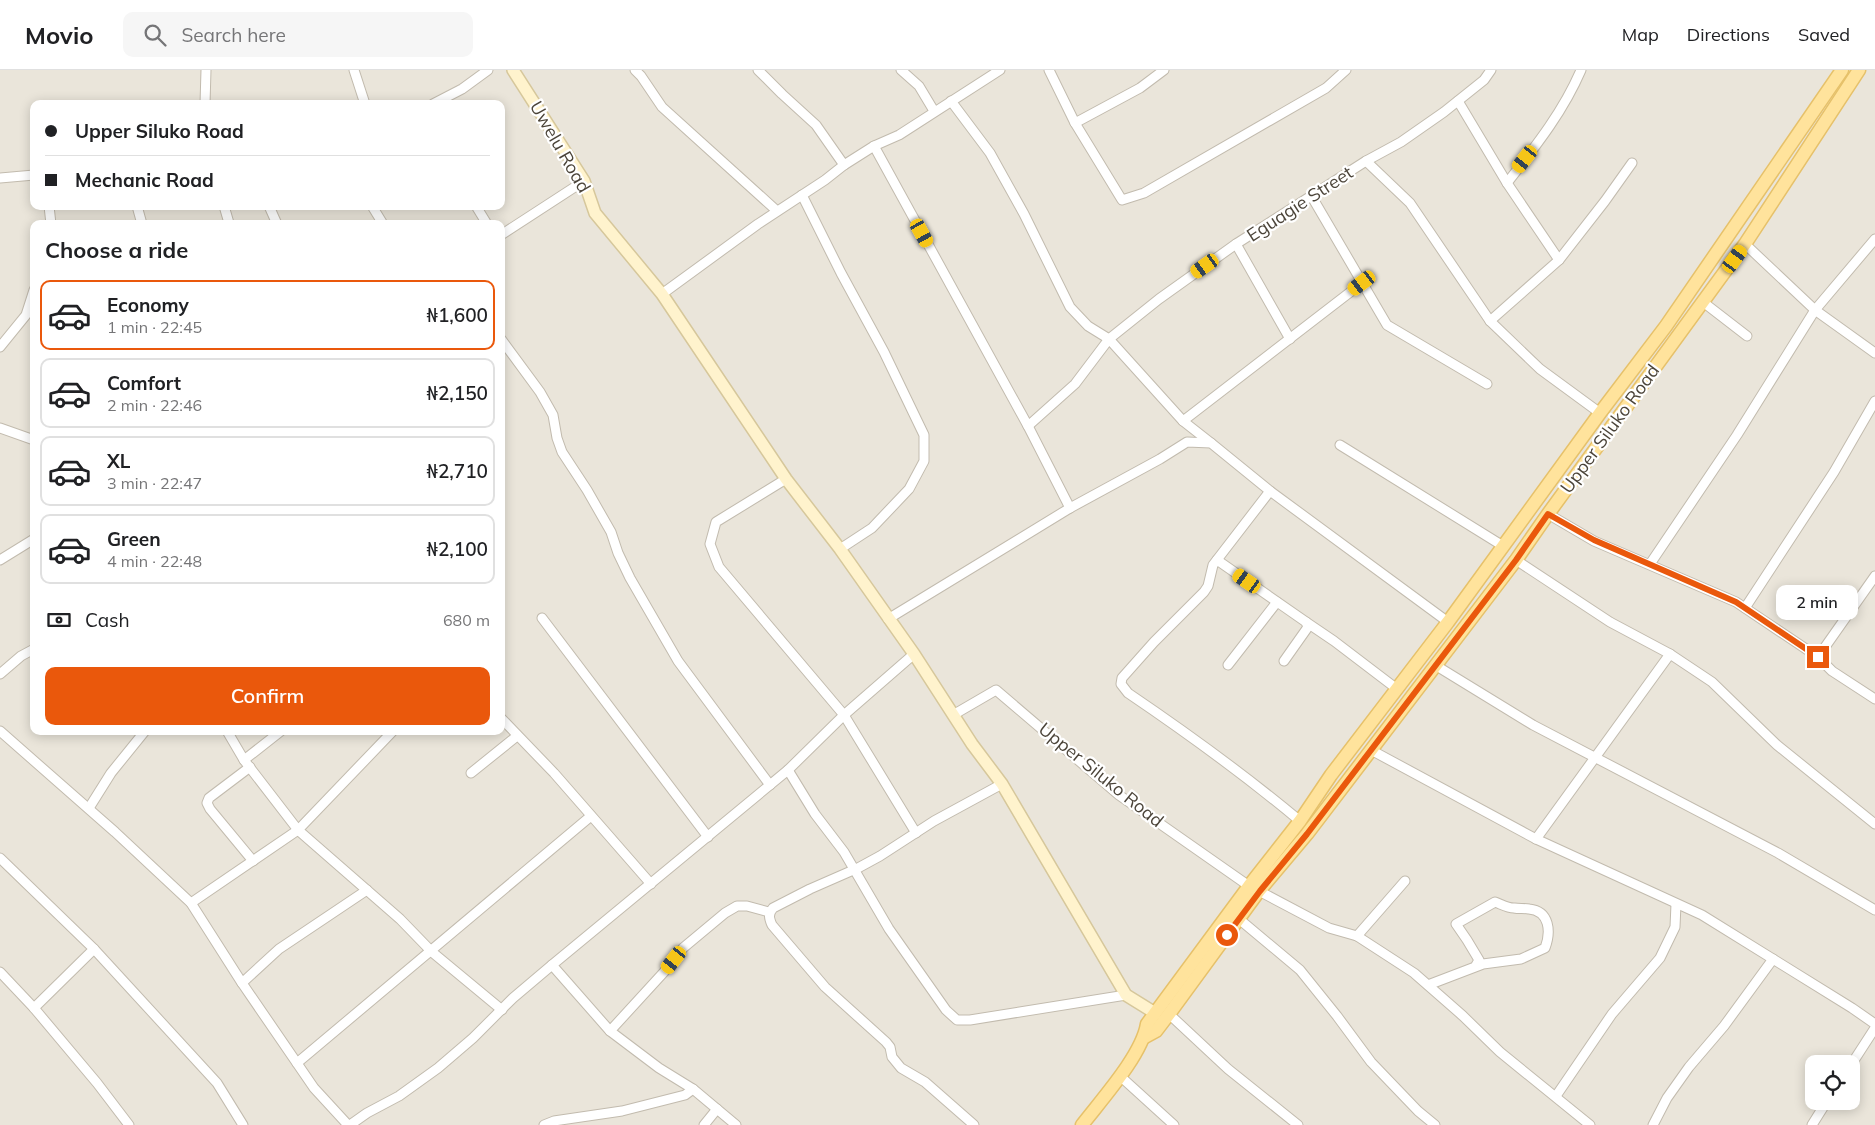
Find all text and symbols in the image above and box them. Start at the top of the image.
search box [123,12,473,57]
text: Movio [25,20,93,50]
icon: search [141,21,169,49]
text: Search here [181,23,286,47]
text: Map [1622,23,1659,46]
text: Directions [1687,23,1770,46]
text: Saved [1798,23,1850,46]
street label: Uwelu Road [525,97,596,197]
text: Upper Siluko Road [75,119,244,143]
car [1509,143,1540,175]
street label: Eguagie Street [1242,161,1357,246]
text: Mechanic Road [75,168,214,192]
car [908,216,935,250]
text: Choose a ride [45,236,188,264]
car [1720,242,1749,276]
car [1188,251,1221,281]
car [1345,268,1378,298]
icon: car [47,293,92,338]
text: Economy [107,293,189,317]
text: ₦1,600 [426,303,488,327]
text: 1 min · 22:45 [107,317,202,337]
street label: Upper Siluko Road [1555,360,1664,498]
icon: car [47,371,92,416]
text: Comfort [107,371,181,395]
text: ₦2,150 [426,381,488,405]
text: 2 min · 22:46 [107,395,202,415]
icon: car [47,449,92,494]
text: XL [107,449,130,473]
text: ₦2,710 [426,459,488,483]
text: 3 min · 22:47 [107,473,202,493]
icon: car [47,527,92,572]
text: Green [107,527,161,551]
text: ₦2,100 [426,537,488,561]
text: 4 min · 22:48 [107,551,202,571]
car [1230,566,1263,596]
callout: 2 min [1777,584,1859,620]
text: 2 min [1796,592,1838,612]
icon: cash [45,606,73,634]
text: Cash [85,608,130,632]
text: 680 m [443,610,490,630]
route end [1807,646,1829,668]
button: Confirm [45,667,490,725]
street label: Upper Siluko Road [1034,717,1168,832]
route start [1216,924,1238,946]
car [658,944,689,976]
map controls [1805,1055,1860,1110]
button: locate [1805,1055,1860,1110]

